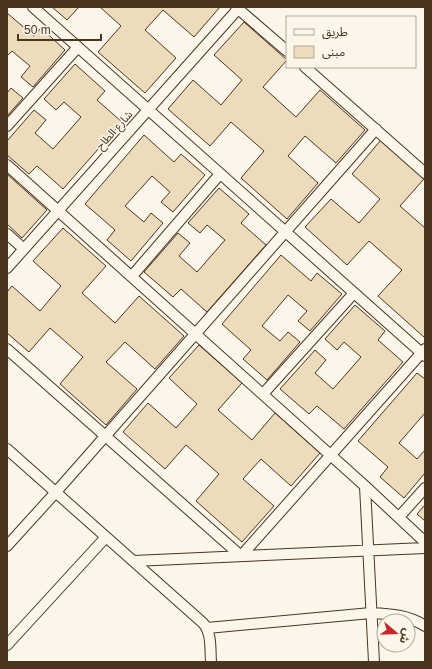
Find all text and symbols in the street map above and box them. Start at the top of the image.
scale bar [18,16,101,42]
legend [286,16,416,68]
text: 50 m [24,23,51,37]
text: طريق [322,25,348,40]
text: مبنى [322,45,345,59]
street label: شارع الطاح [93,108,136,153]
north arrow [376,613,416,653]
text: ش [396,627,414,645]

